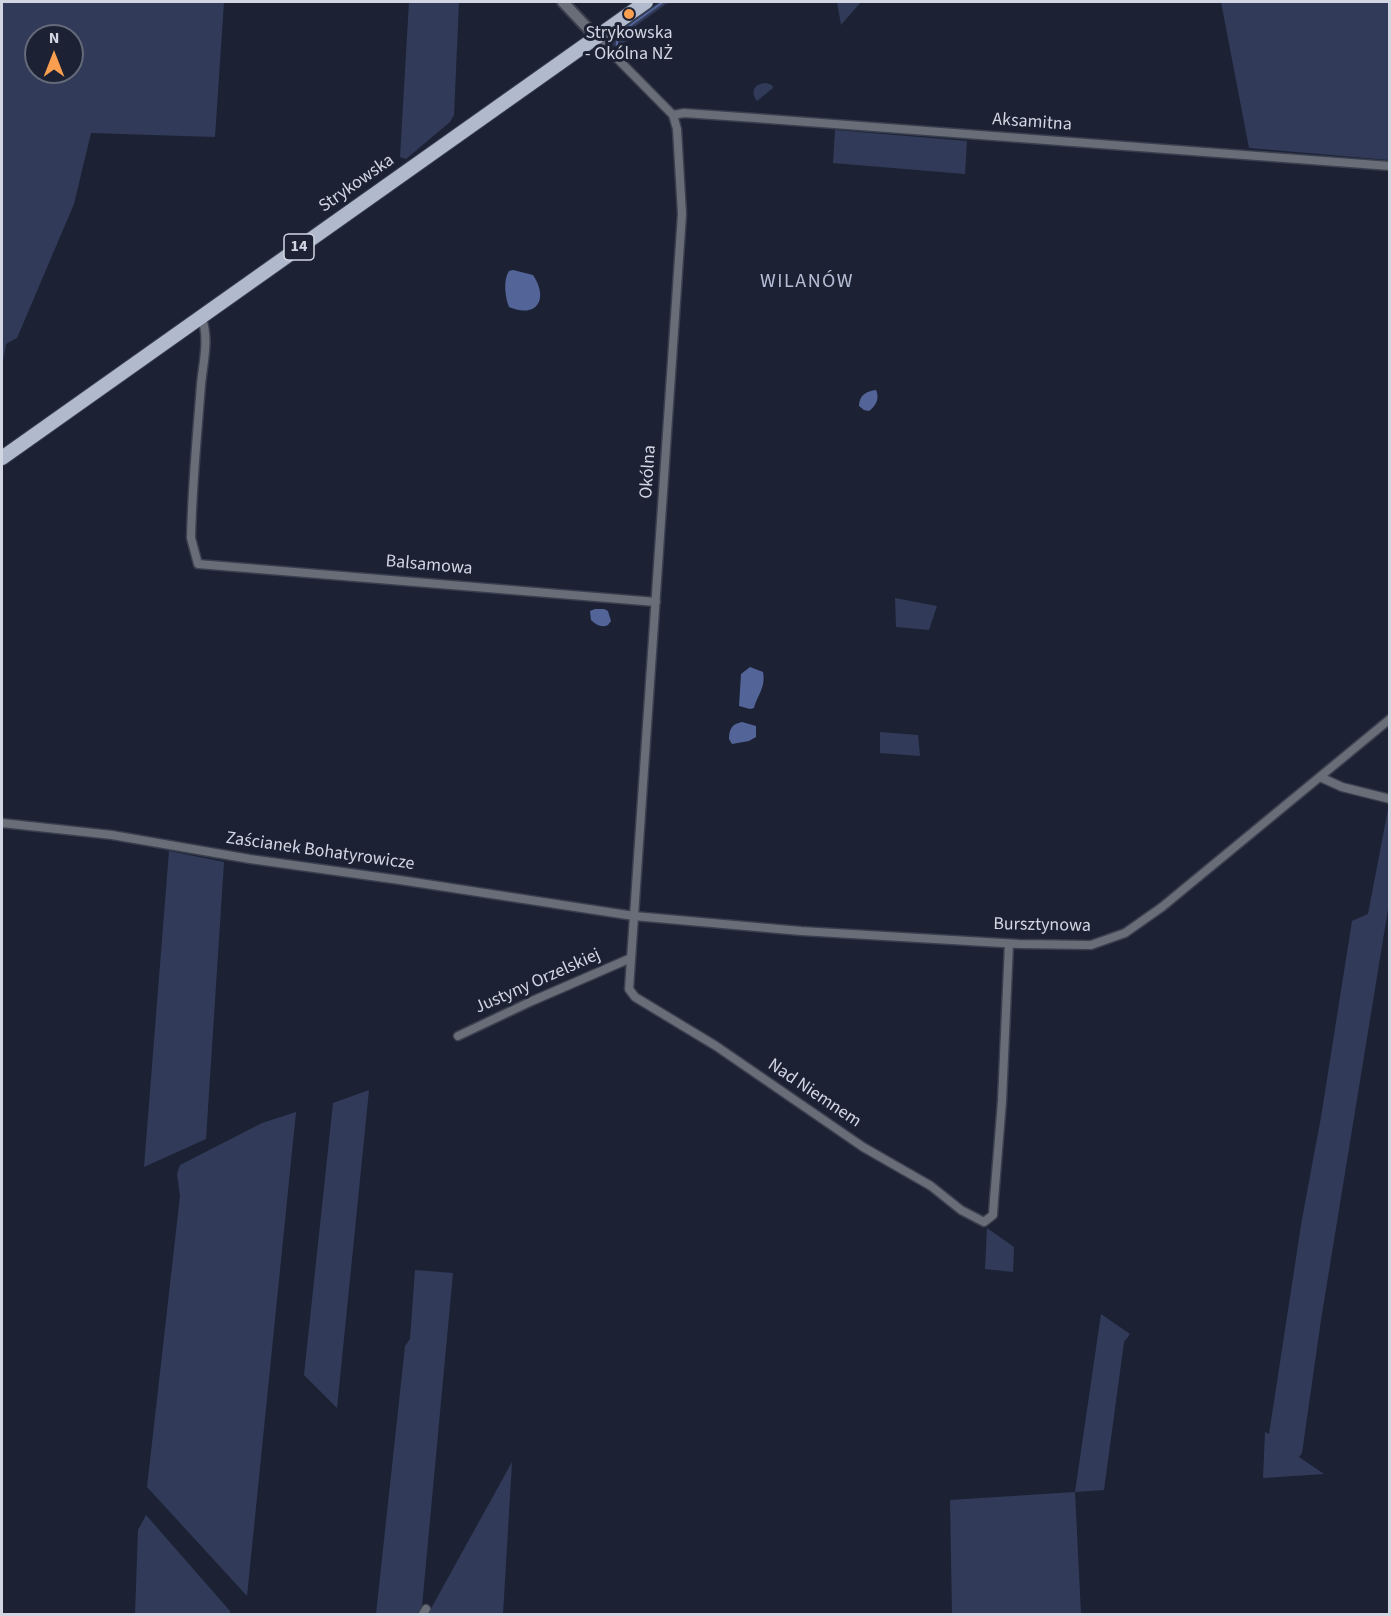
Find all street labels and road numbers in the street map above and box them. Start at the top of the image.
street label: Aksamitna [992,109,1072,137]
street label: Strykowska [315,150,399,218]
road number: 14 [284,234,314,260]
street label: Okólna [636,444,662,500]
street label: Balsamowa [385,551,473,581]
street label: Zaścianek Bohatyrowicze [224,828,416,876]
street label: Bursztynowa [993,914,1091,938]
street label: Justyny Orzelskiej [472,945,604,1019]
street label: Nad Niemnem [763,1055,865,1133]

